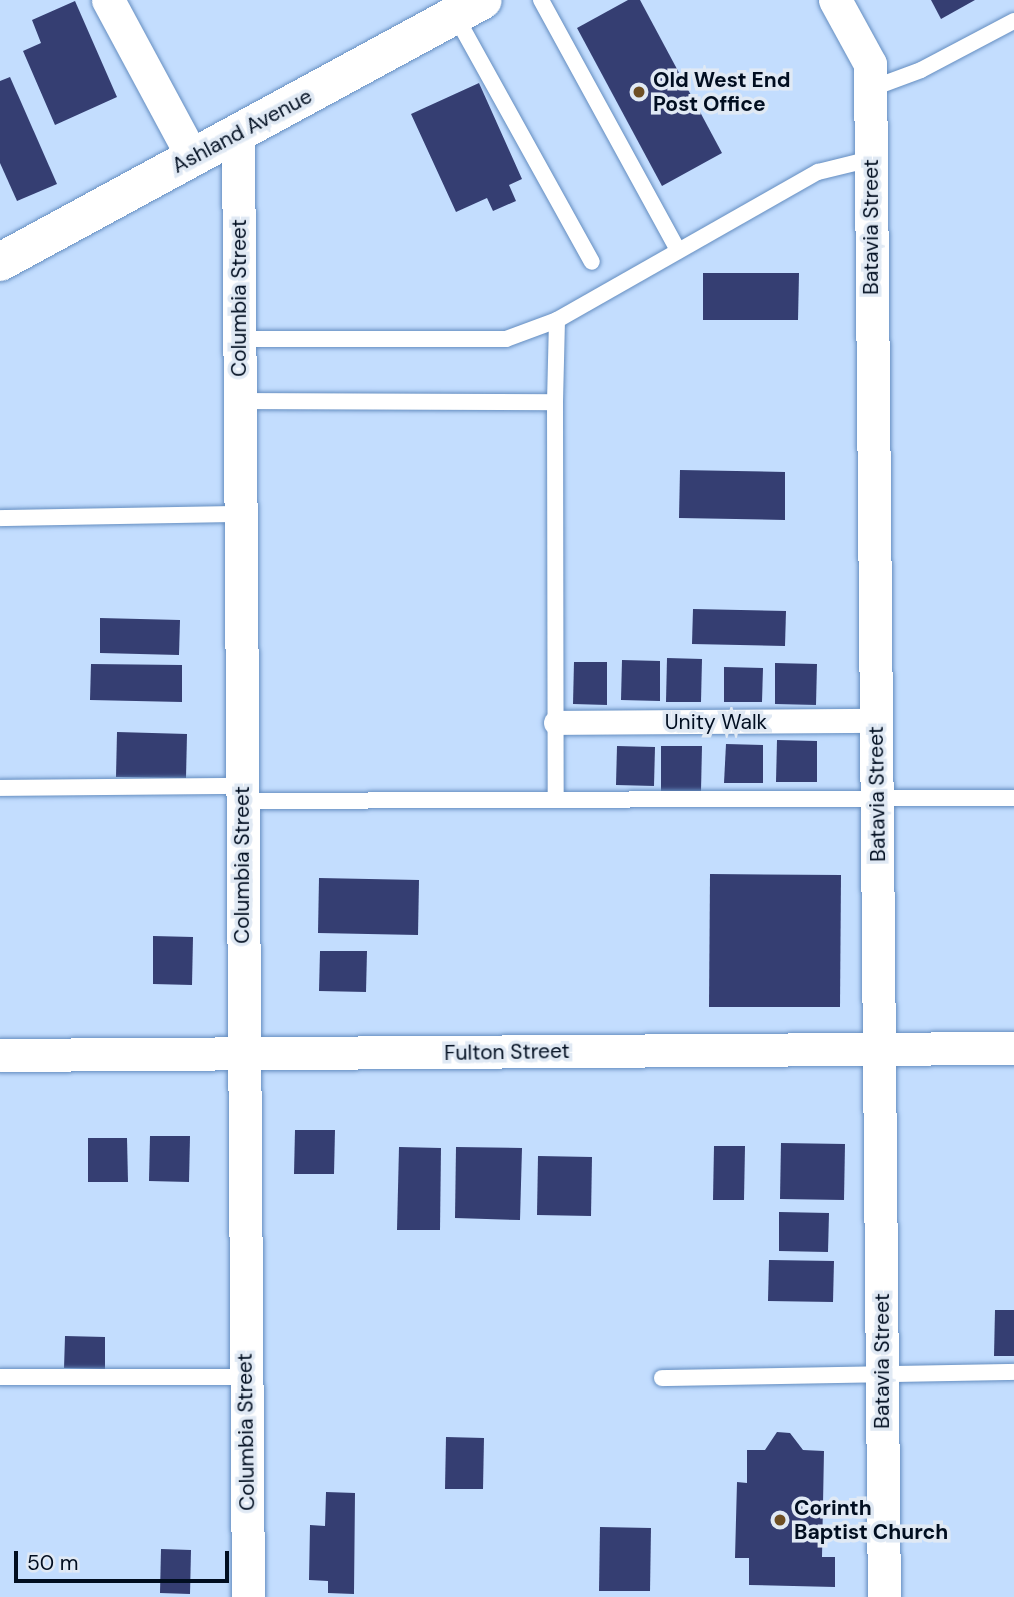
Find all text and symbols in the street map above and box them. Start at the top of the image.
place label: Old West End Post Office [653,67,790,117]
street label: Ashland Avenue [168,84,316,178]
marker: Old West End Post Office [631,84,647,100]
street label: Batavia Street [858,159,884,295]
street label: Columbia Street [226,219,252,377]
street label: Unity Walk [665,709,767,735]
street label: Batavia Street [863,726,891,862]
street label: Columbia Street [229,786,255,944]
street label: Fulton Street [444,1038,570,1066]
street label: Batavia Street [869,1293,895,1429]
street label: Columbia Street [232,1353,260,1511]
place label: Corinth Baptist Church [794,1495,948,1545]
marker: Corinth Baptist Church [772,1512,788,1528]
scale bar [18,1538,233,1582]
text: 50 m [27,1549,78,1577]

